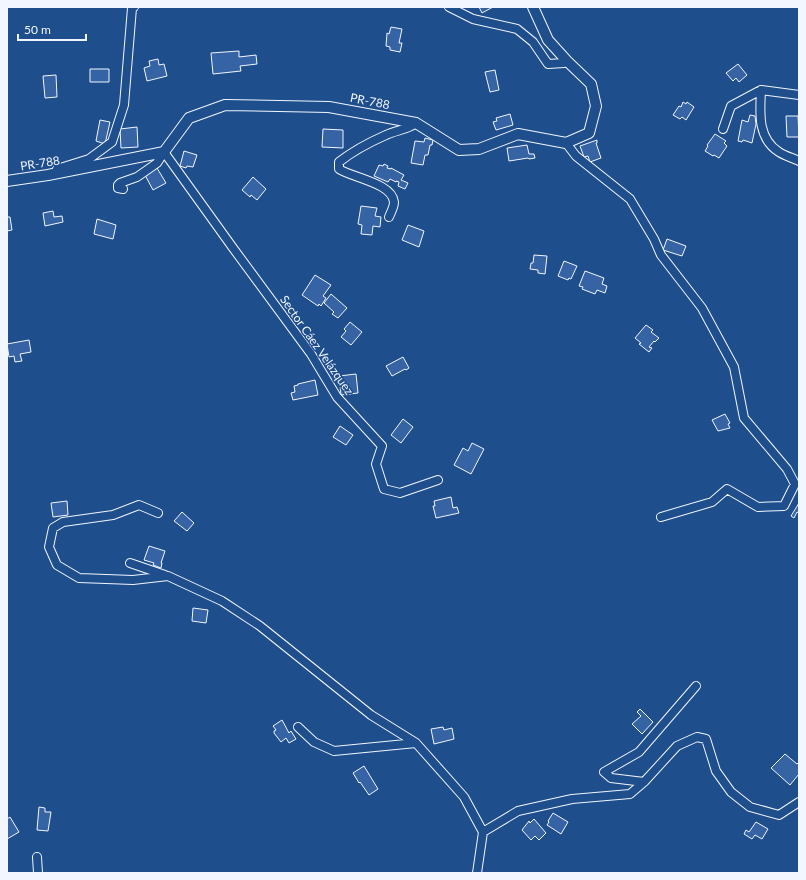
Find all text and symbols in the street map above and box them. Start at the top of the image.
scale bar [18,16,86,42]
text: 50 m [24,22,51,37]
street label: PR-788 [349,90,391,112]
street label: PR-788 [19,152,61,174]
street label: Sector Cáez Velázquez [277,292,357,398]

